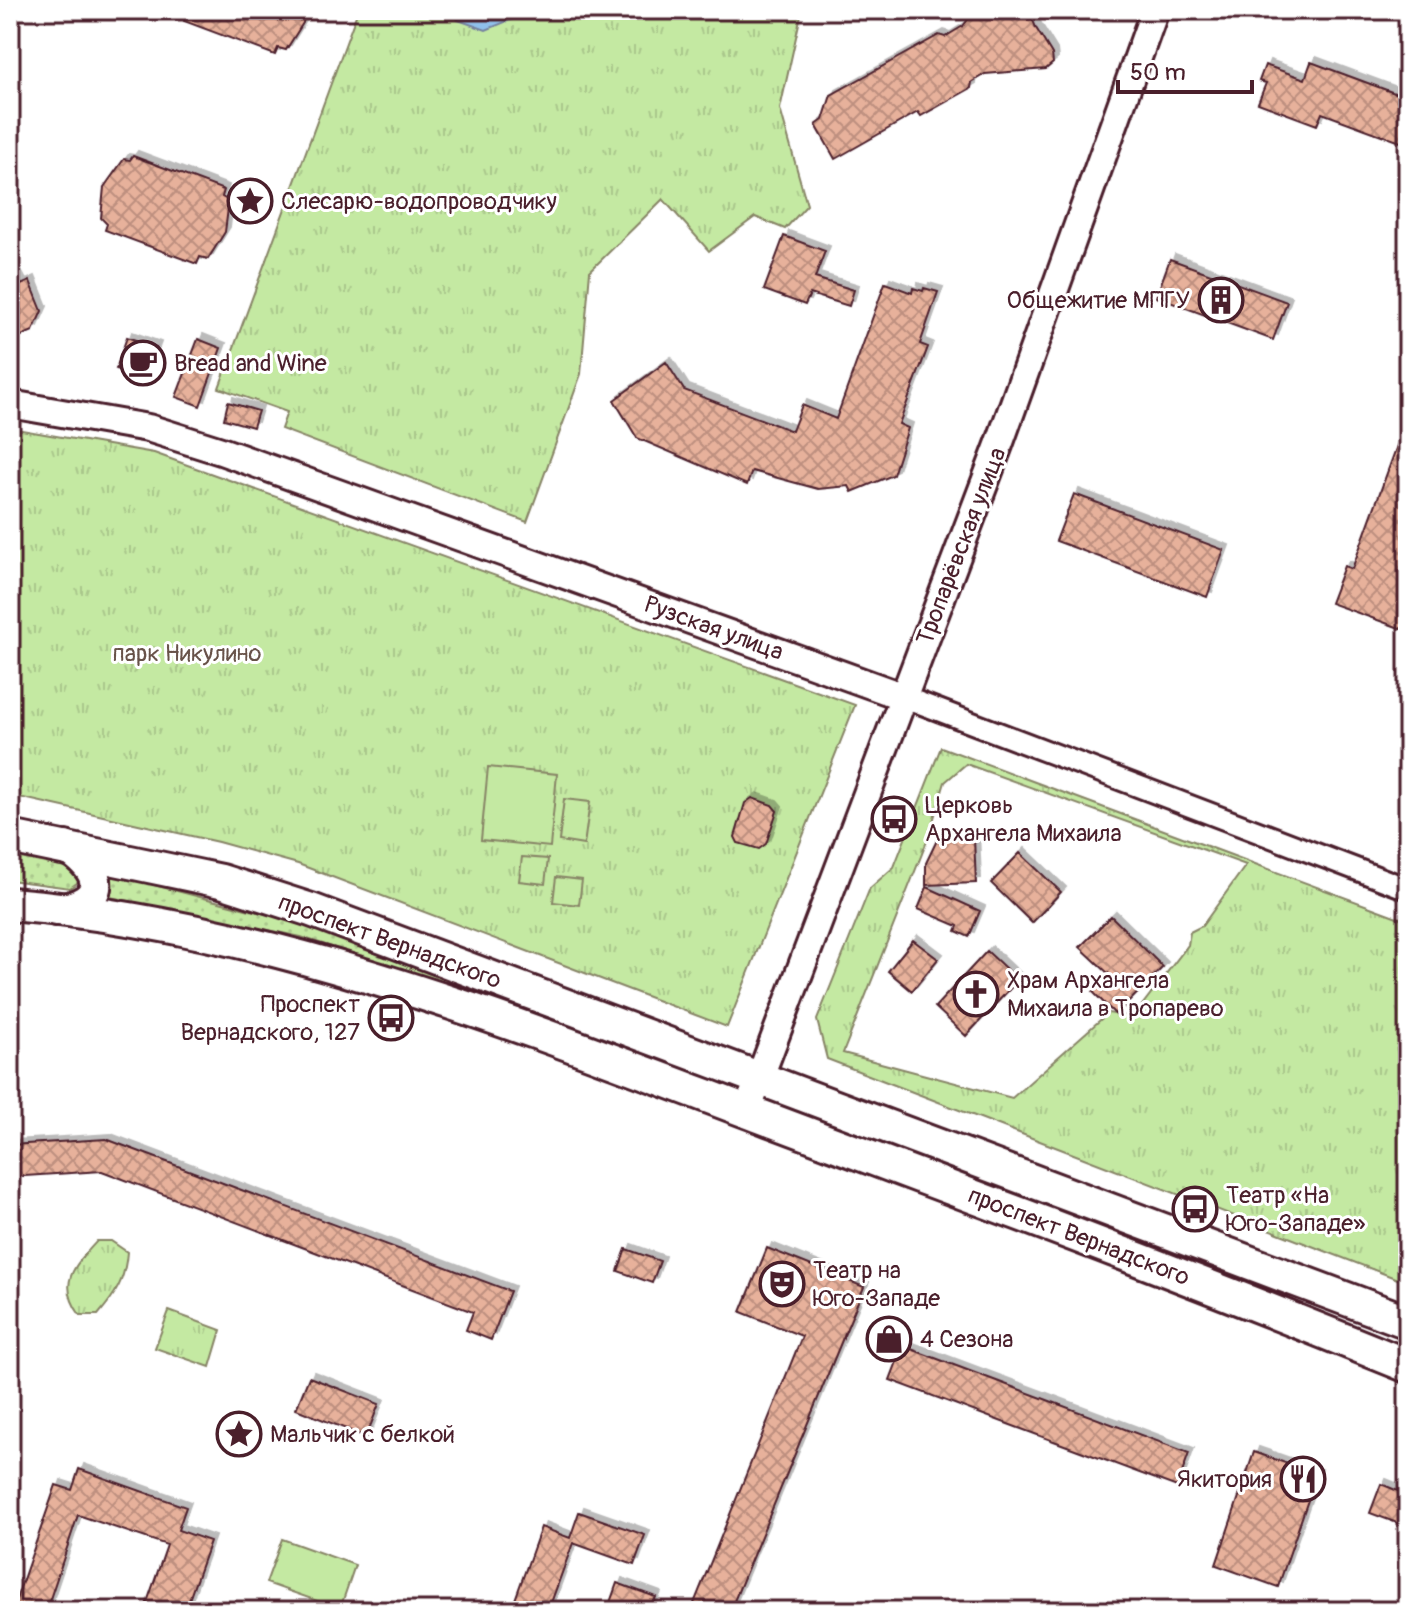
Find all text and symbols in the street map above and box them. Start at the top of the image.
scale bar [1118,44,1252,94]
text: 50 m [1130,58,1186,87]
place icon: Слесарю-водопроводчику [226,177,274,225]
place label: Слесарю-водопроводчику [281,187,557,216]
building icon: Общежитие МПГУ [1197,276,1245,324]
place label: Общежитие МПГУ [1006,286,1190,315]
cafe icon: Bread and Wine [119,339,167,387]
place label: Bread and Wine [174,349,327,378]
street label: Тропарёвская улица [910,443,1012,649]
street label: Рузская улица [640,590,787,667]
park label: парк Никулино [113,639,262,668]
place label: Церковь Архангела Михаила [925,791,1122,848]
bus stop icon: Церковь Архангела Михаила [870,795,918,843]
street label: проспект Вернадского [274,888,505,995]
place label: Храм Архангела Михаила в Тропарево [1007,966,1224,1023]
church icon: Храм Архангела Михаила в Тропарево [952,970,1000,1018]
place label: Проспект Вернадского, 127 [180,990,360,1047]
bus stop icon: Проспект Вернадского, 127 [367,994,415,1042]
street label: проспект Вернадского [964,1181,1194,1292]
place label: Театр «На Юго-Западе» [1226,1181,1365,1238]
bus stop icon: Театр «На Юго-Западе» [1171,1185,1219,1233]
place label: Театр на Юго-Западе [813,1256,940,1313]
theatre icon: Театр на Юго-Западе [758,1260,806,1308]
shop icon: 4 Сезона [865,1315,913,1363]
place label: 4 Сезона [920,1325,1013,1354]
place icon: Мальчик с белкой [215,1410,263,1458]
place label: Мальчик с белкой [270,1420,455,1449]
restaurant icon: Якитория [1279,1455,1327,1503]
place label: Якитория [1177,1465,1272,1494]

